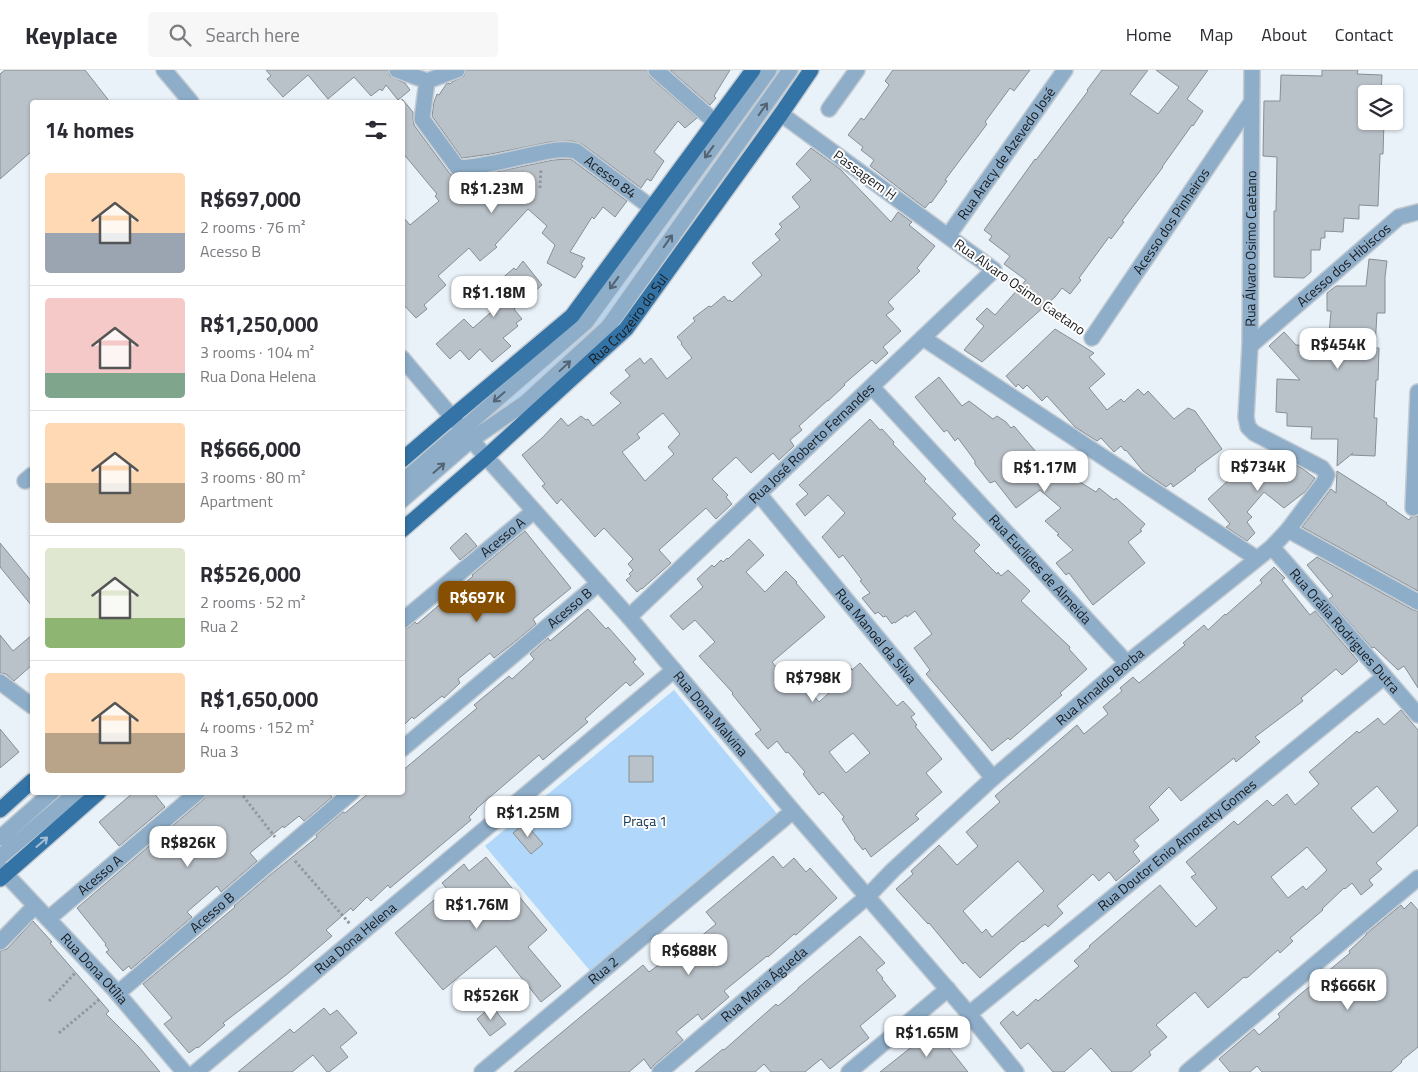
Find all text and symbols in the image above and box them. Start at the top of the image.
search box [148,12,498,57]
text: Keyplace [25,17,118,53]
text: Search here [206,20,300,49]
icon: search [166,21,194,49]
text: Home [1126,21,1172,48]
text: Map [1200,21,1233,48]
text: About [1261,21,1307,48]
text: Contact [1335,21,1393,48]
street label: Rua Aracy de Azevedo José [952,82,1060,224]
map controls [1358,85,1403,130]
button: layers [1358,85,1403,130]
one-way arrow [757,103,768,116]
text: 14 homes [45,114,134,146]
icon: filters [362,116,390,144]
street label: Passagem H [829,144,901,205]
one-way arrow [704,145,715,158]
street label: Acesso 84 [580,150,641,203]
street label: Acesso dos Pinheiros [1127,163,1214,278]
street label: Rua Álvaro Osimo Caetano [1239,170,1261,327]
pin: R$1.23M [446,172,538,214]
text: R$1.23M [460,176,524,200]
text: R$697,000 [200,183,301,215]
icon: home [85,193,145,253]
text: 2 rooms · 76 m² [200,215,305,239]
street label: Acesso dos Hibiscos [1292,218,1395,311]
street label: Rua Alvaro Osimo Caetano [950,233,1090,340]
one-way arrow [663,234,673,248]
text: Acesso B [200,239,261,263]
street label: Rua Cruzeiro do Sul [583,269,673,369]
pin: R$1.18M [448,276,540,318]
one-way arrow [609,276,619,290]
text: R$1.18M [462,280,526,304]
text: R$1,250,000 [200,308,318,340]
icon: home [85,318,145,378]
pin: R$454K [1297,328,1379,370]
text: R$454K [1310,332,1366,356]
text: 3 rooms · 104 m² [200,340,314,364]
one-way arrow [559,360,571,372]
text: Rua Dona Helena [200,364,316,388]
street label: Rua José Roberto Fernandes [744,378,879,508]
one-way arrow [493,391,506,403]
text: R$666,000 [200,433,301,465]
icon: home [85,443,145,503]
pin: R$1.17M [999,450,1091,493]
pin: R$734K [1217,450,1299,492]
text: R$734K [1230,454,1286,478]
text: R$1.17M [1013,455,1077,479]
one-way arrow [433,462,446,474]
text: 3 rooms · 80 m² [200,465,305,489]
text: Apartment [200,489,273,513]
street label: Rua Euclides de Almeida [984,509,1097,629]
street label: Acesso A [475,511,530,562]
text: R$526,000 [200,558,301,590]
street label: Rua Orália Rodrigues Dutra [1285,563,1405,698]
icon: home [85,568,145,628]
pin: R$697K [436,580,518,623]
street label: Acesso B [542,582,596,633]
street label: Rua Manoel da Silva [831,583,922,688]
text: R$697K [449,585,505,609]
text: 2 rooms · 52 m² [200,590,305,614]
text: Rua 2 [200,614,239,638]
street label: Rua Arnaldo Borba [1051,642,1148,730]
pin: R$798K [772,660,854,703]
text: R$798K [785,665,841,689]
street label: Rua Dona Malvina [669,666,754,761]
text: R$1,650,000 [200,683,318,715]
icon: home [85,693,145,753]
text: 4 rooms · 152 m² [200,715,314,739]
text: Rua 3 [200,739,239,763]
street label: Rua Doutor Enio Amoretty Gomes [1093,774,1261,916]
pin: R$1.25M [482,796,574,838]
text: R$1.25M [496,800,560,824]
park label: Praça 1 [623,810,667,831]
pin: R$826K [147,826,229,868]
text: R$826K [160,830,216,854]
one-way arrow [35,837,48,848]
street label: Acesso A [72,849,127,900]
street label: Acesso B [185,886,239,937]
pin: R$1.76M [431,888,523,930]
text: R$1.76M [445,892,509,916]
street label: Rua Dona Helena [309,897,400,978]
street label: Rua Dona Otília [56,928,133,1009]
pin: R$688K [648,934,730,976]
text: R$688K [661,938,717,962]
street label: Rua Maria Águeda [716,941,811,1026]
street label: Rua 2 [583,951,622,989]
pin: R$666K [1307,968,1389,1011]
text: R$666K [1320,973,1376,997]
pin: R$526K [450,978,532,1021]
text: R$526K [463,983,519,1007]
pin: R$1.65M [881,1016,973,1058]
text: R$1.65M [895,1020,959,1044]

